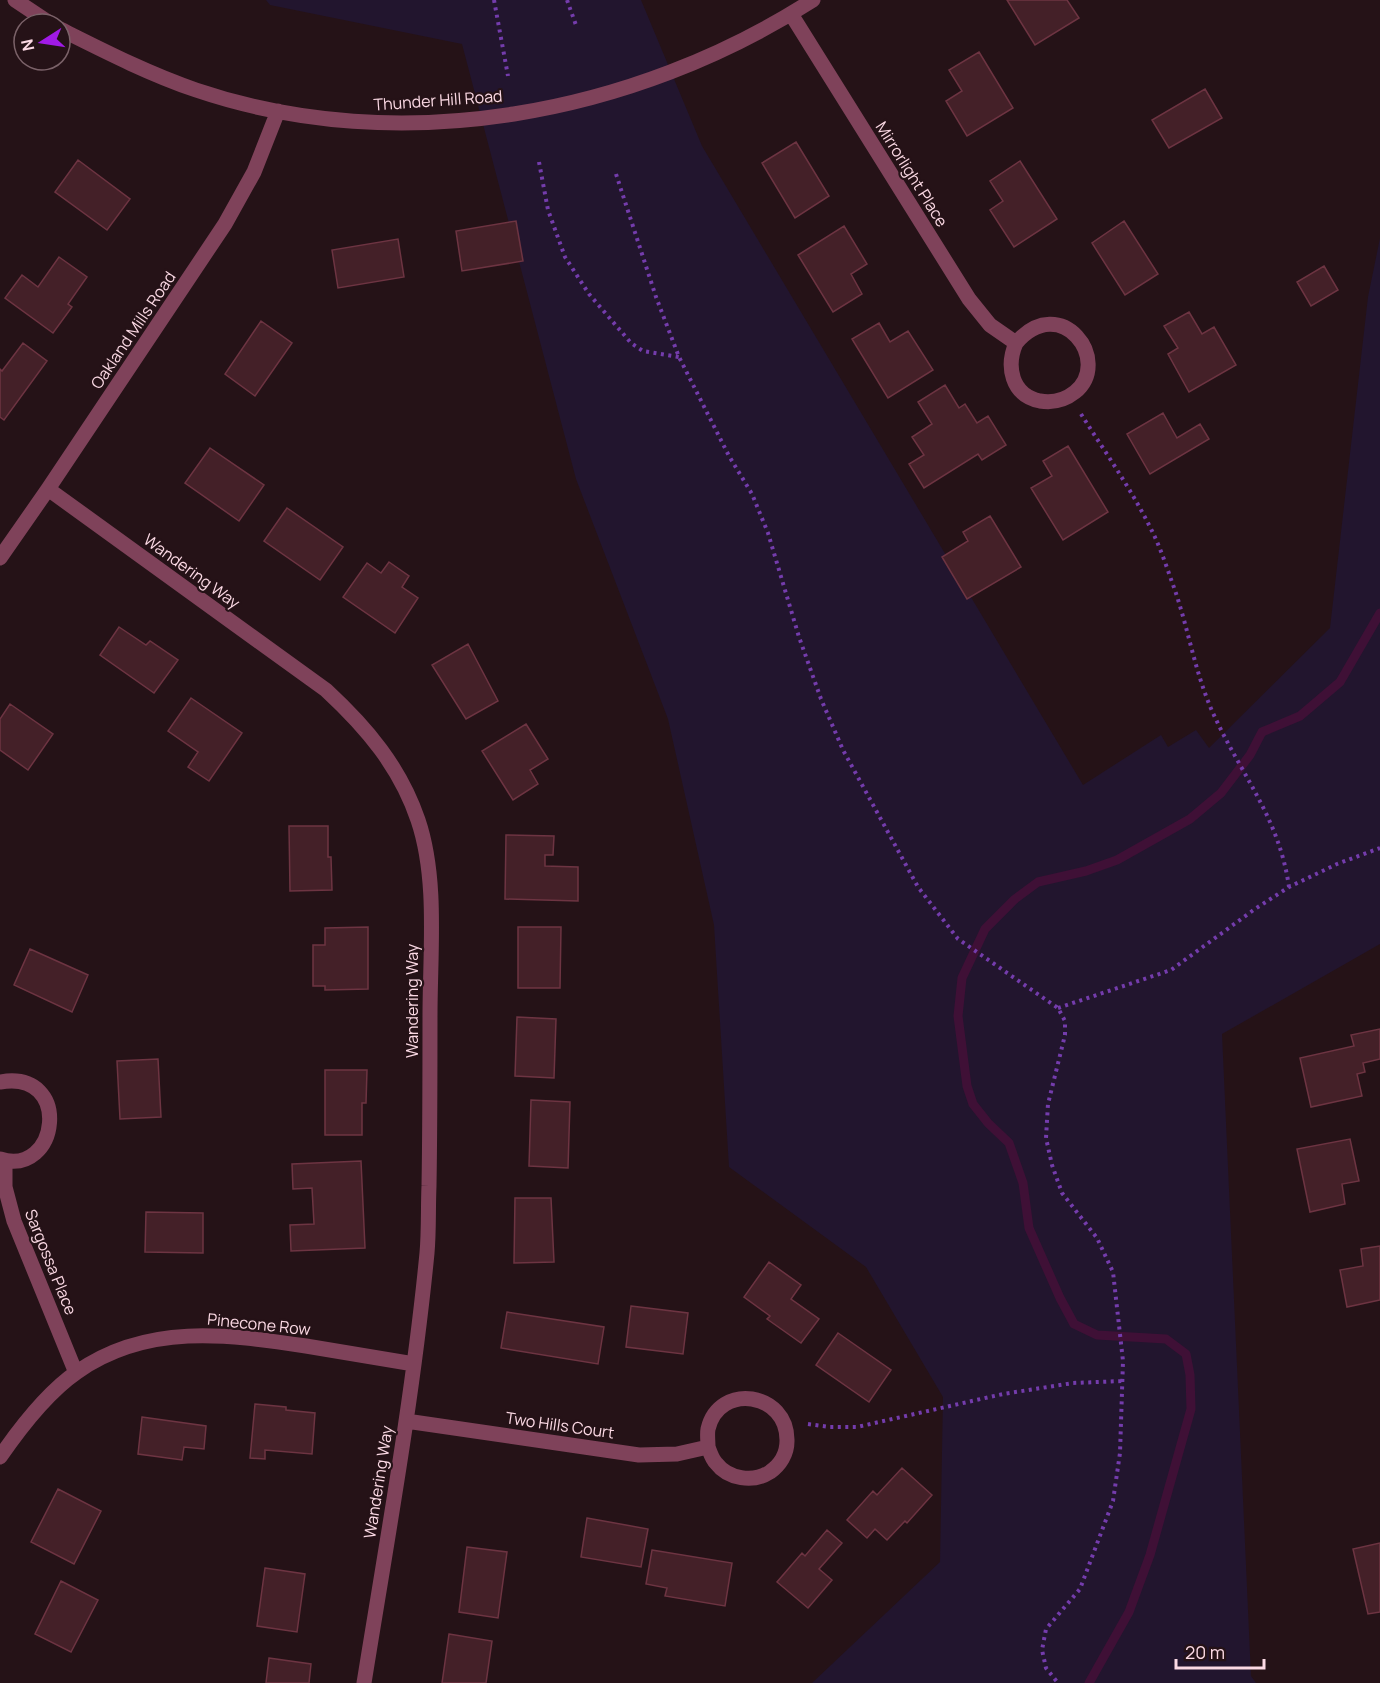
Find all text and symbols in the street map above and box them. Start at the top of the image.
north arrow [12,12,72,72]
text: N [15,37,39,53]
street label: Thunder Hill Road [373,85,503,115]
street label: Mirrorlight Place [871,117,953,231]
street label: Oakland Mills Road [85,267,181,393]
street label: Wandering Way [139,529,245,614]
street label: Wandering Way [401,943,423,1058]
street label: Sargossa Place [20,1206,82,1318]
street label: Pinecone Row [206,1308,312,1340]
street label: Two Hills Court [504,1406,616,1444]
street label: Wandering Way [358,1423,398,1540]
scale bar [1176,1632,1264,1670]
text: 20 m [1185,1640,1225,1664]

